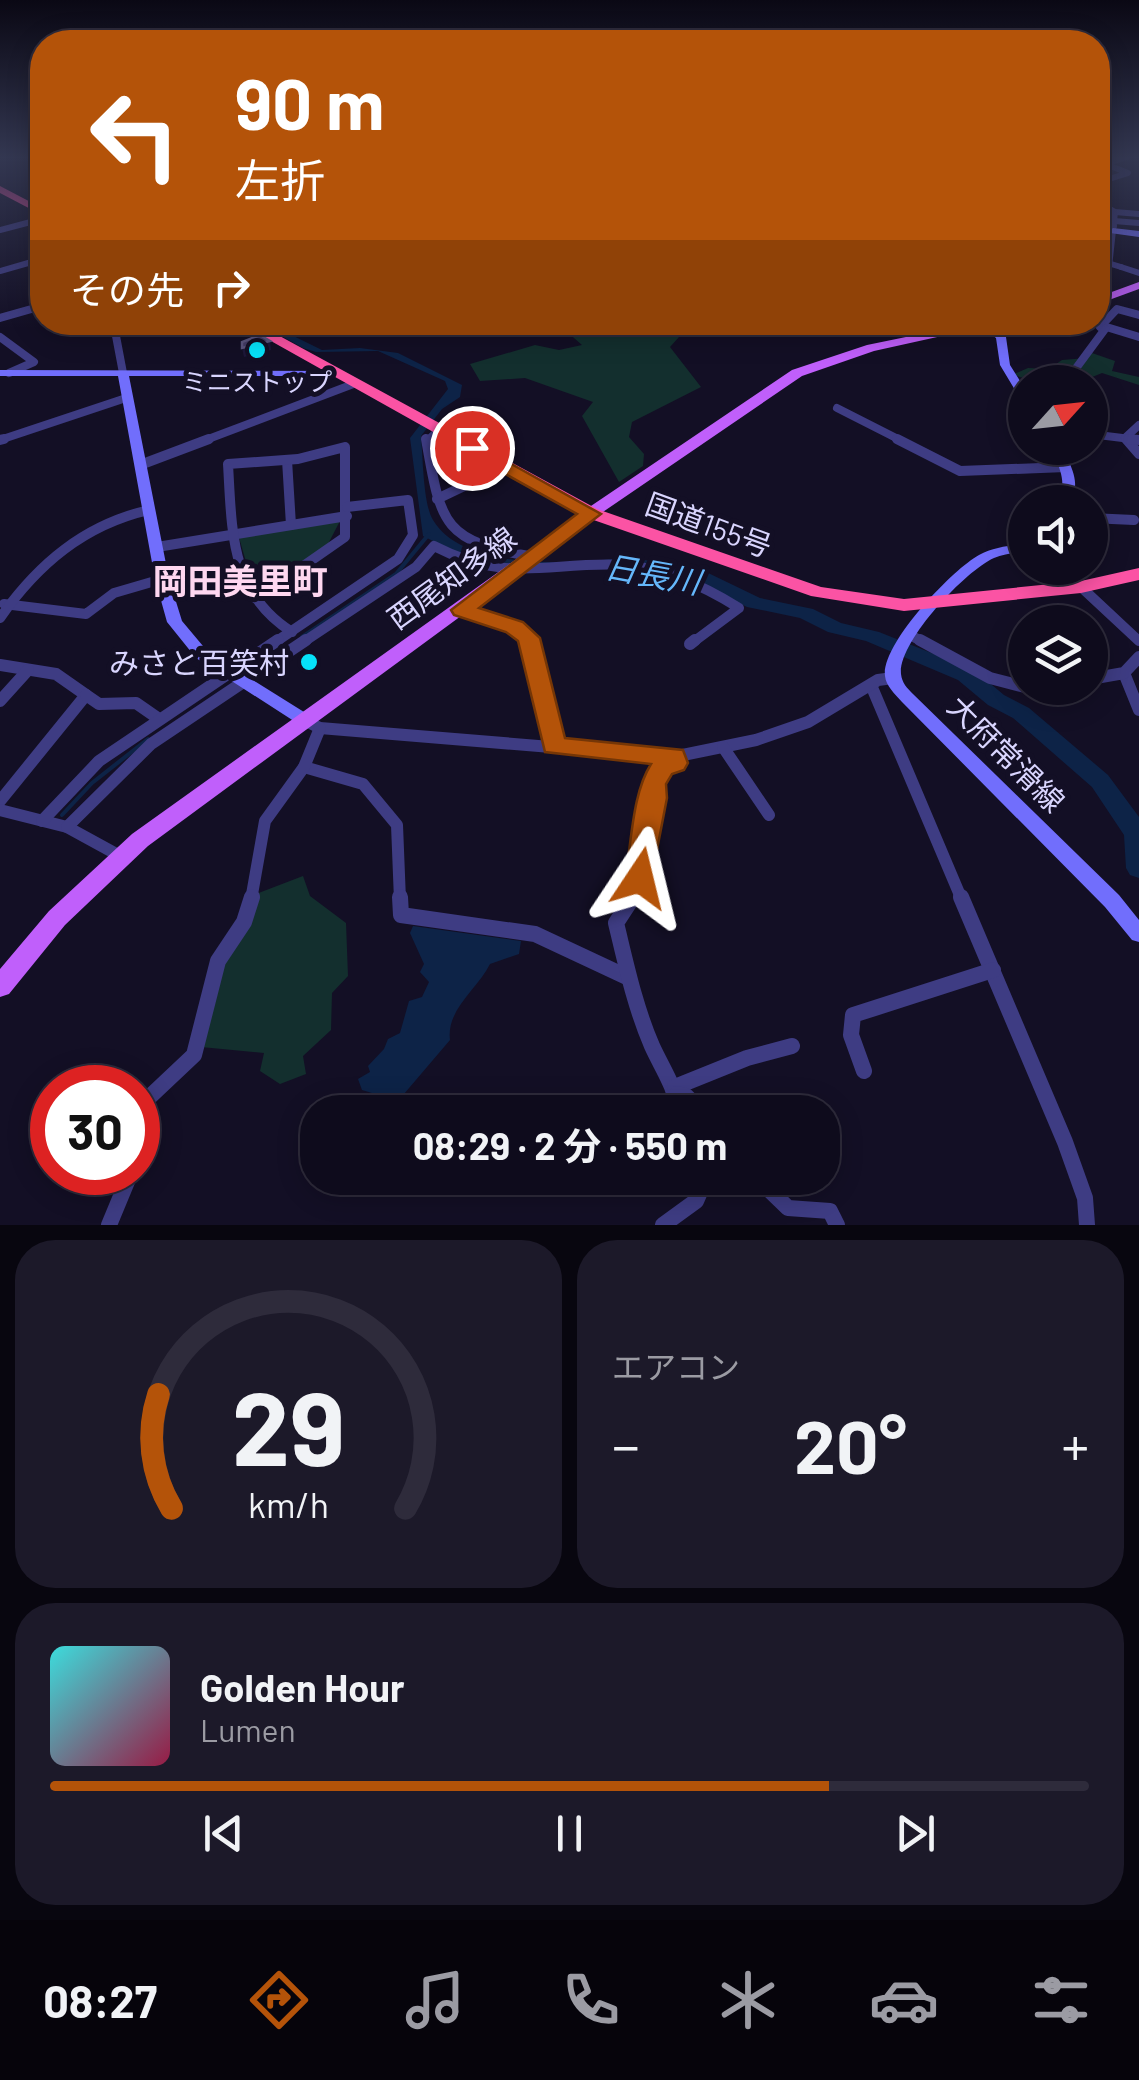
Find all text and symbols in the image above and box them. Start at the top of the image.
text: 90 m [235,60,385,144]
icon: left [70,70,200,200]
text: 左折 [235,152,325,206]
icon: right [204,260,259,315]
text: その先 [70,266,184,312]
marker: ミニストップ [246,339,268,361]
north arrow [1008,365,1108,465]
map controls [1008,365,1108,705]
place label: ミニストップ [182,366,332,396]
pin [430,406,515,491]
icon: arrive [445,421,500,476]
street label: 国道155号 [641,485,777,563]
button: sound [1008,485,1108,585]
street label: 西尾知多線 [380,518,522,636]
water label: 日長川 [602,546,707,601]
district label: 岡田美里町 [152,559,328,601]
button: layers [1008,605,1108,705]
place label: みさと百笑村 [109,644,289,680]
marker: みさと百笑村 [298,651,320,673]
street label: 大府常滑線 [941,687,1073,819]
position arrow [588,826,692,930]
speed limit sign: 30 [30,1065,160,1195]
text: 08:29 · 2 分 · 550 m [413,1122,727,1168]
text: エアコン [612,1347,740,1385]
text: 29 [232,1362,345,1487]
text: 20° [794,1399,907,1489]
text: − [612,1411,640,1477]
text: + [1061,1411,1089,1477]
text: km/h [248,1482,329,1525]
text: Golden Hour [200,1664,405,1710]
text: Lumen [200,1710,296,1748]
icon: previous [196,1806,251,1861]
icon: pause [542,1806,597,1861]
icon: next [888,1806,943,1861]
icon: directions [244,1965,314,2035]
icon: music [400,1965,470,2035]
icon: phone [556,1965,626,2035]
icon: climate [713,1965,783,2035]
icon: car [869,1965,939,2035]
icon: filters [1026,1965,1096,2035]
text: 08:27 [43,1973,157,2027]

